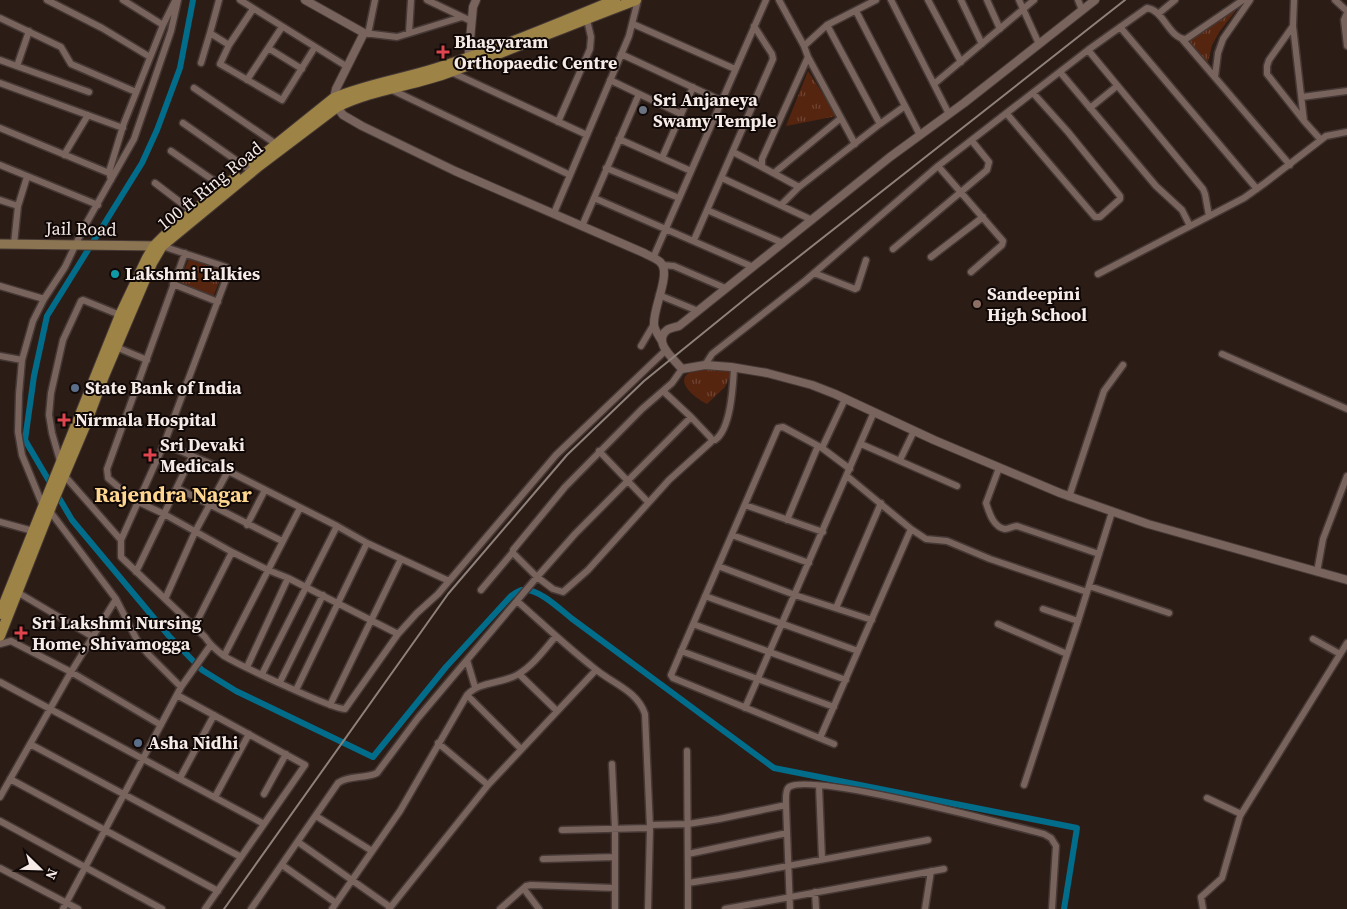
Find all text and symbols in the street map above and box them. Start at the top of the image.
place label: Bhagyaram Orthopaedic Centre [454,29,617,75]
marker: Bhagyaram Orthopaedic Centre [436,45,450,59]
place label: Sri Anjaneya Swamy Temple [653,87,776,133]
marker: Sri Anjaneya Swamy Temple [637,104,649,116]
street label: 100 ft Ring Road [152,135,268,236]
street label: Jail Road [44,215,117,242]
place label: Lakshmi Talkies [125,261,260,286]
marker: Lakshmi Talkies [109,268,121,280]
place label: Sandeepini High School [987,281,1087,327]
marker: Sandeepini High School [971,298,983,310]
place label: State Bank of India [85,375,242,400]
marker: State Bank of India [69,382,81,394]
place label: Nirmala Hospital [75,407,217,432]
marker: Nirmala Hospital [57,413,71,427]
place label: Sri Devaki Medicals [160,432,245,478]
marker: Sri Devaki Medicals [144,449,156,461]
district label: Rajendra Nagar [94,479,253,509]
place label: Sri Lakshmi Nursing Home, Shivamogga [32,610,202,656]
marker: Sri Lakshmi Nursing Home, Shivamogga [14,626,28,640]
place label: Asha Nidhi [148,730,239,755]
marker: Asha Nidhi [132,737,144,749]
north arrow [15,844,65,894]
text: N [41,865,63,883]

